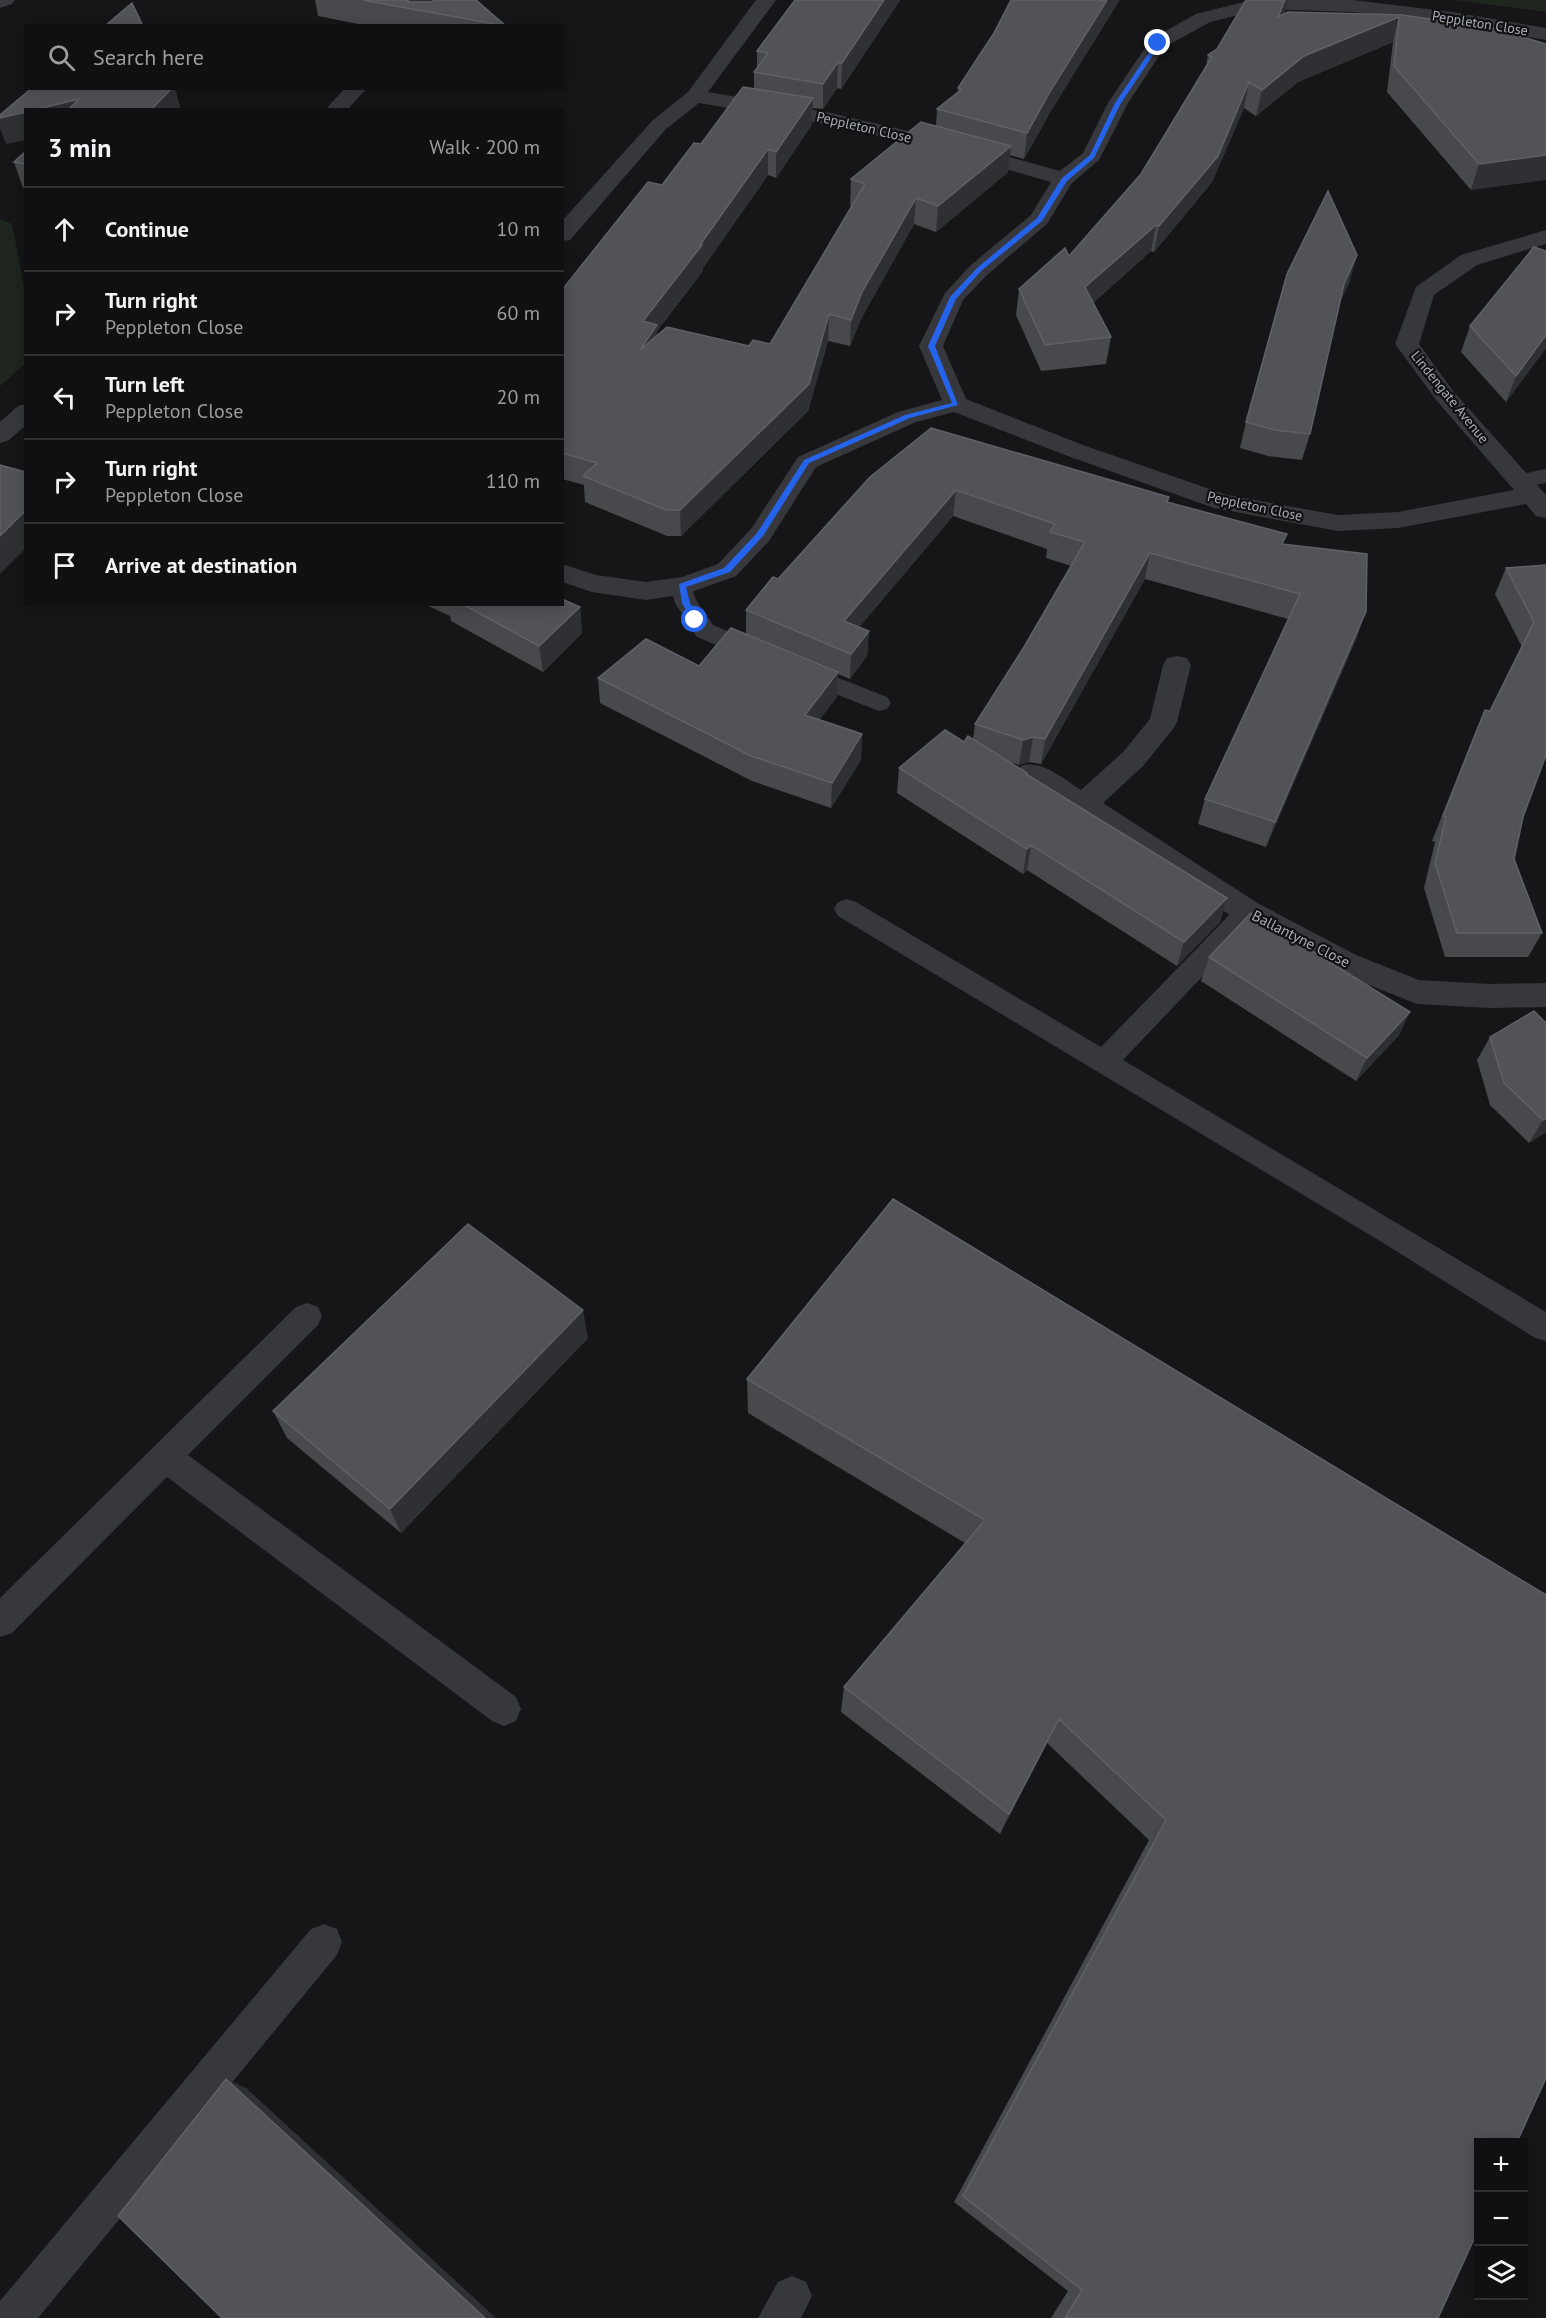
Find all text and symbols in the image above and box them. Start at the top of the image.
street label: Peppleton Close [1431,7,1529,39]
search box [24,24,564,90]
route end [1144,29,1170,55]
icon: search [45,41,78,74]
text: Search here [93,43,204,71]
street label: Peppleton Close [815,107,913,147]
text: 3 min [48,131,111,164]
text: Walk · 200 m [429,134,540,160]
icon: ahead [48,213,81,246]
text: Continue [105,215,189,243]
text: 10 m [497,216,540,242]
text: Turn right [105,286,197,314]
icon: right [48,297,81,330]
text: 60 m [497,300,540,326]
text: Peppleton Close [105,314,243,340]
street label: Lindengate Avenue [1407,347,1493,447]
text: Turn left [105,370,185,398]
icon: left [48,381,81,414]
text: 20 m [497,384,540,410]
text: Peppleton Close [105,398,243,424]
text: Turn right [105,454,197,482]
icon: right [48,465,81,498]
text: 110 m [486,468,540,494]
text: Peppleton Close [105,482,243,508]
street label: Peppleton Close [1206,487,1304,525]
icon: arrive [48,549,81,582]
text: Arrive at destination [105,551,297,579]
route start [681,606,707,632]
street label: Ballantyne Close [1249,906,1353,971]
map controls [1474,2138,1528,2300]
button: + [1474,2138,1528,2192]
button: − [1474,2192,1528,2246]
button: layers [1474,2246,1528,2300]

